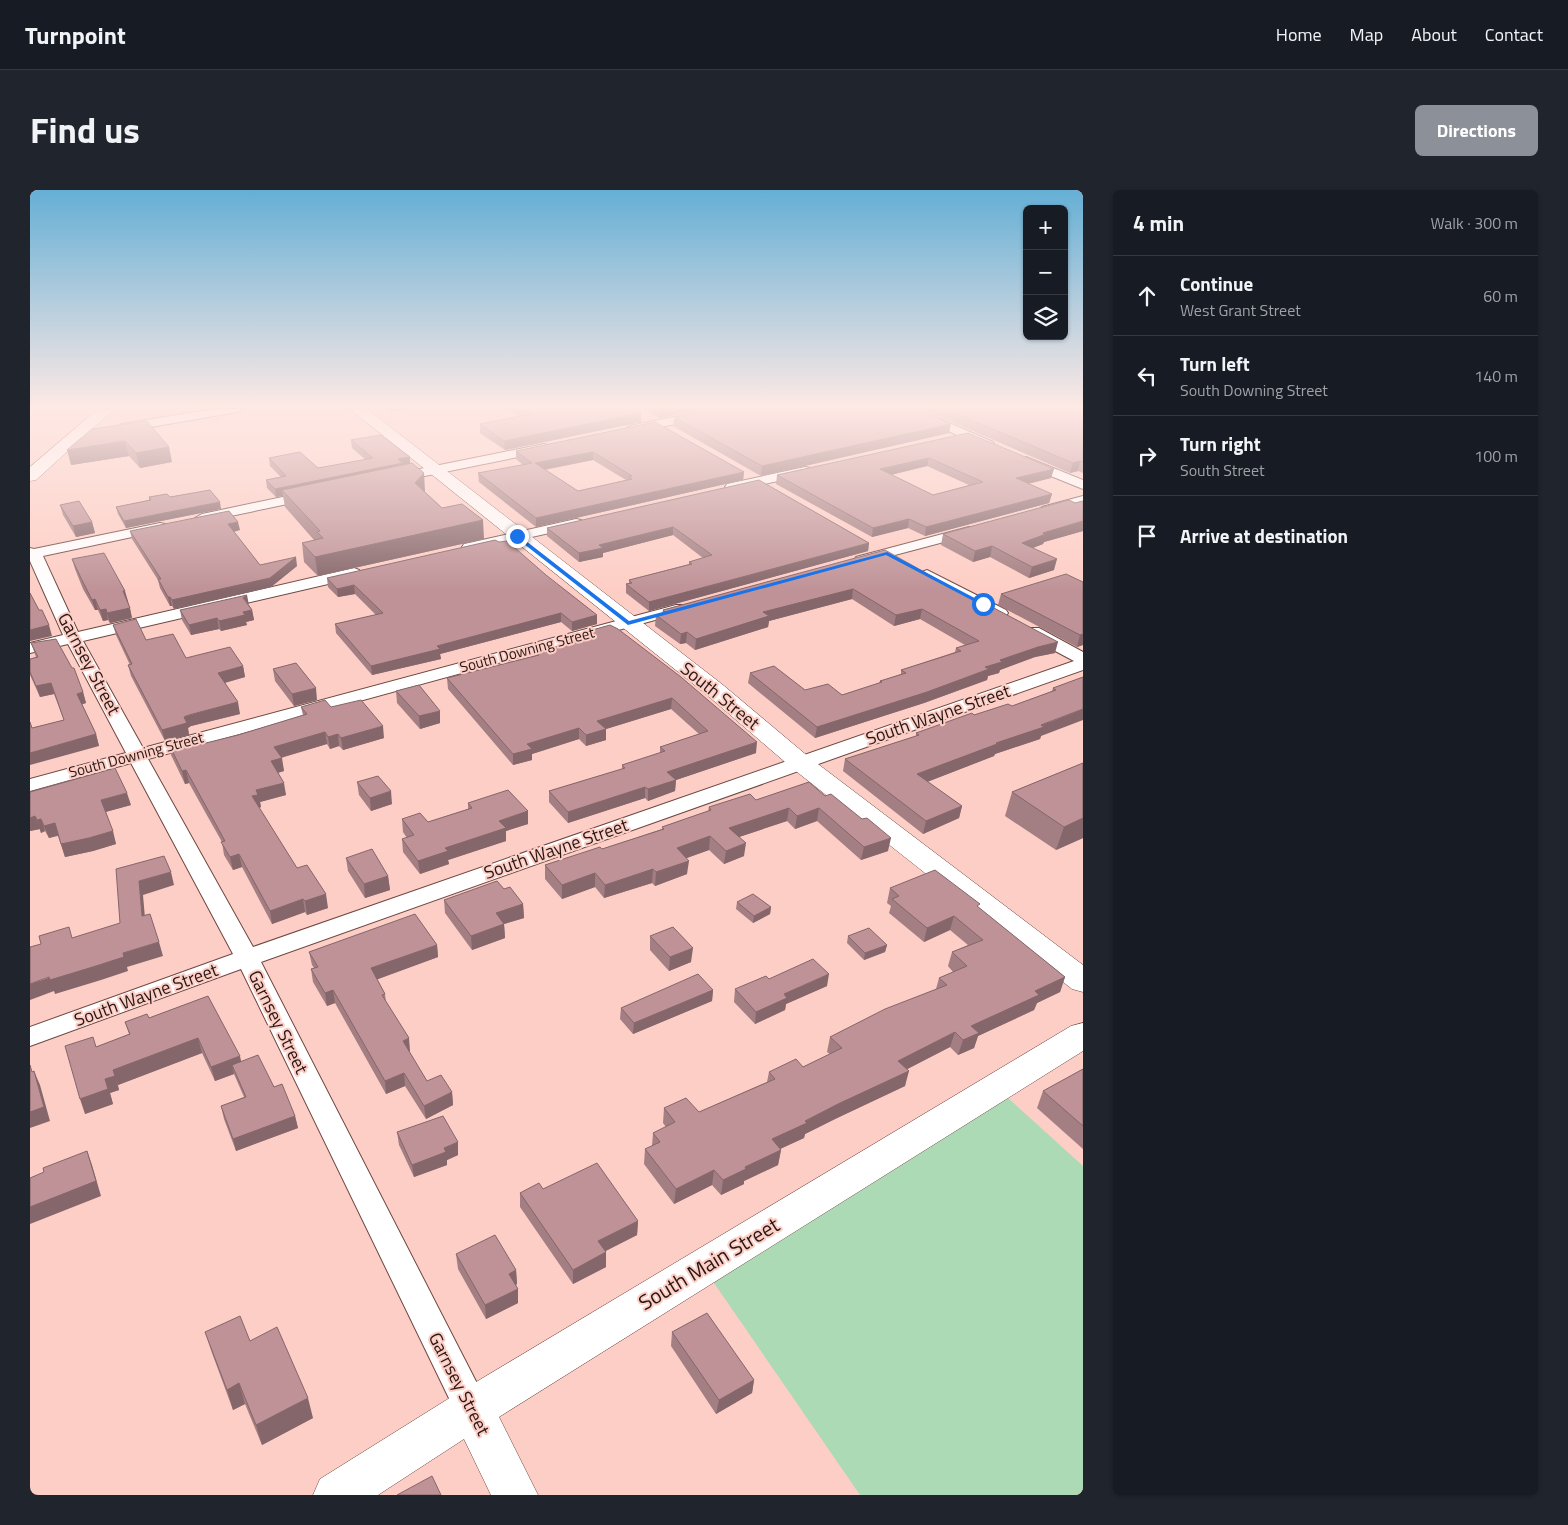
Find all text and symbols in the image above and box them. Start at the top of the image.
text: Turnpoint [25,17,126,53]
text: Home [1276,21,1322,48]
text: Map [1350,21,1383,48]
text: About [1411,21,1457,48]
text: Contact [1485,21,1543,48]
text: Find us [30,103,140,157]
button: Directions [1415,105,1538,156]
map controls [1023,205,1068,340]
button: + [1023,205,1068,250]
text: 4 min [1133,207,1184,239]
text: Walk · 300 m [1430,211,1518,235]
button: − [1023,250,1068,295]
text: Continue [1180,269,1253,298]
icon: ahead [1133,282,1161,310]
text: 60 m [1483,284,1518,308]
button: layers [1023,295,1068,340]
text: West Grant Street [1180,298,1301,322]
text: Turn left [1180,349,1250,378]
icon: left [1133,362,1161,390]
text: 140 m [1474,364,1518,388]
text: South Downing Street [1180,378,1328,402]
text: Turn right [1180,429,1261,458]
icon: right [1133,442,1161,470]
text: 100 m [1474,444,1518,468]
text: South Street [1180,458,1265,482]
text: Arrive at destination [1180,521,1348,550]
icon: arrive [1133,522,1161,550]
route end [506,525,529,548]
route start [972,593,995,616]
street label: Garnsey Street [51,608,128,720]
street label: South Downing Street [457,620,598,679]
street label: South Street [675,655,766,736]
street label: South Wayne Street [862,677,1014,752]
street label: South Downing Street [66,725,207,784]
street label: South Wayne Street [480,811,632,886]
street label: South Wayne Street [70,956,222,1033]
street label: Garnsey Street [242,965,316,1079]
street label: South Main Street [632,1208,786,1318]
street label: Garnsey Street [422,1328,497,1441]

